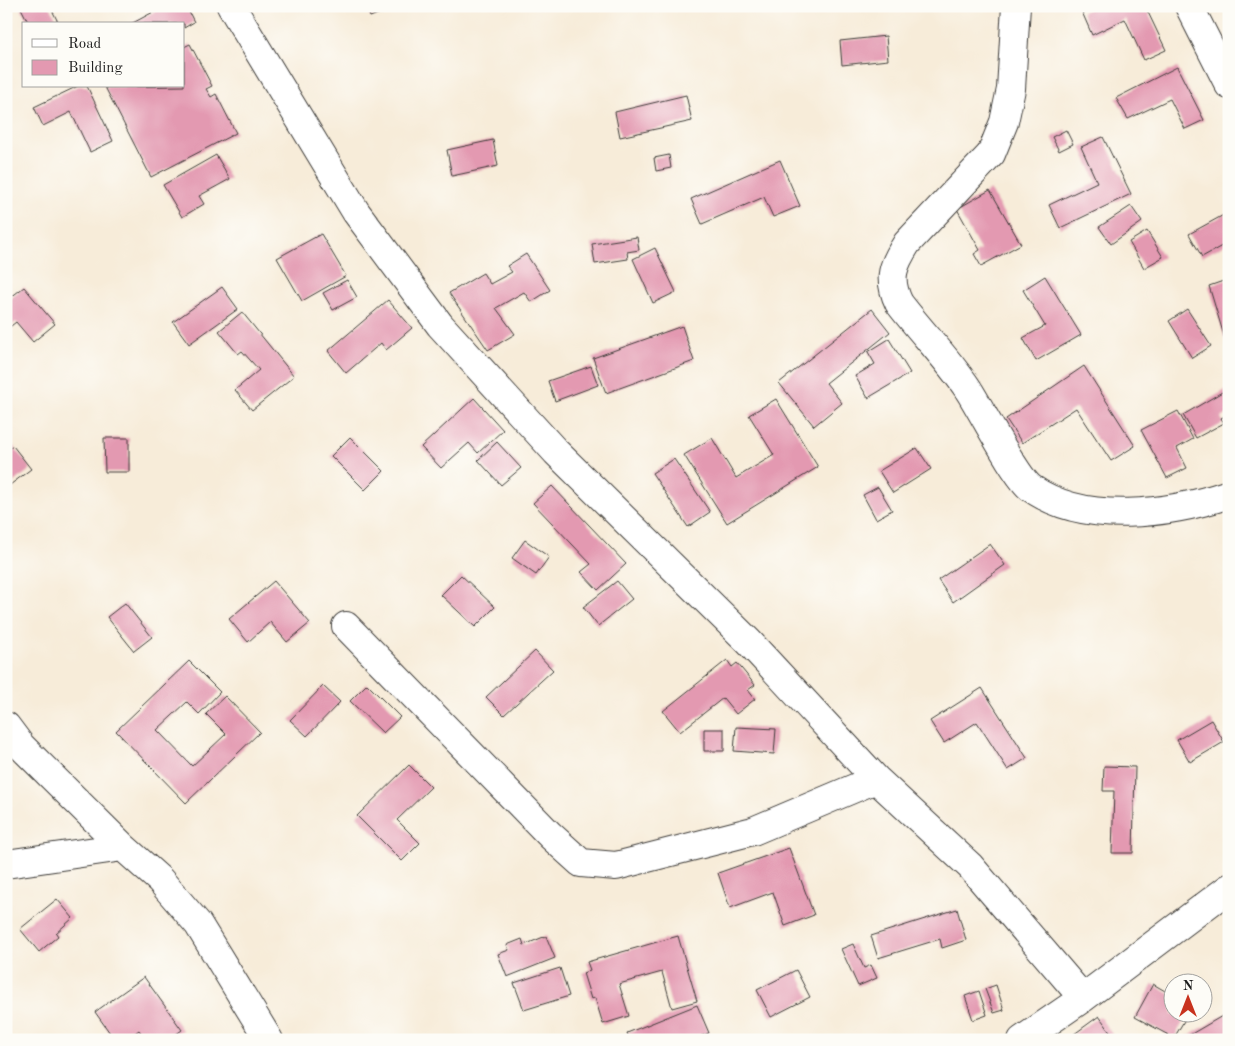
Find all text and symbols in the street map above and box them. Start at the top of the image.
legend [22,22,185,88]
text: Road [68,37,102,52]
text: Building [68,61,123,76]
north arrow [1162,974,1212,1024]
text: N [1183,979,1194,993]

